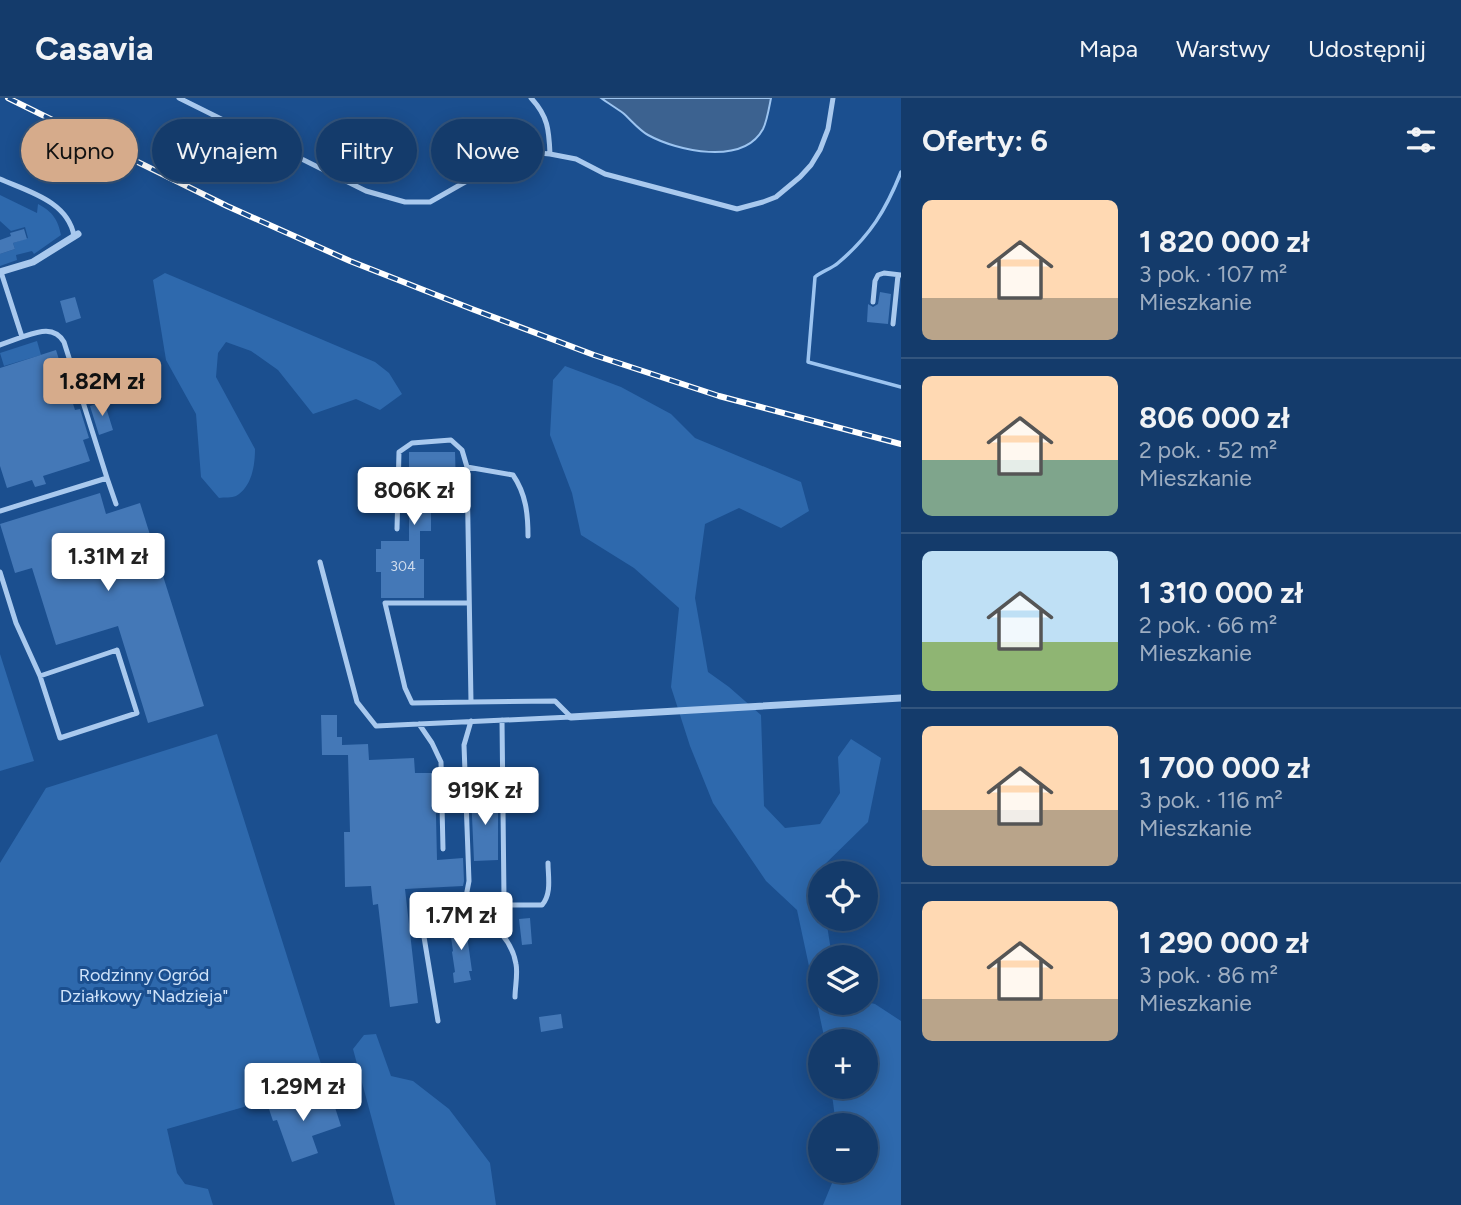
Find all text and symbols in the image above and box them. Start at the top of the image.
text: Casavia [35,29,154,68]
text: Mapa [1079,34,1138,63]
text: Warstwy [1176,34,1270,63]
text: Udostępnij [1308,34,1426,63]
chip: Kupno [21,119,138,182]
chip: Wynajem [152,119,302,182]
chip: Filtry [316,119,417,182]
chip: Nowe [431,119,543,182]
icon: filters [1402,121,1440,159]
text: Oferty: 6 [922,122,1048,159]
text: 1 820 000 zł [1139,223,1309,260]
icon: home [978,228,1062,312]
text: 3 pok. · 107 m² [1139,260,1287,288]
text: Mieszkanie [1139,288,1252,316]
pin: 1.82M zł [30,358,174,418]
text: 1.82M zł [59,367,145,395]
text: 806 000 zł [1139,399,1290,436]
icon: home [978,404,1062,488]
text: 2 pok. · 52 m² [1139,436,1277,464]
text: Mieszkanie [1139,464,1252,492]
pin: 806K zł [349,468,479,527]
text: 806K zł [374,476,454,504]
pin: 1.31M zł [36,533,180,593]
text: 1.31M zł [68,542,148,570]
house number: 304 [390,558,416,575]
text: 1 310 000 zł [1139,574,1303,611]
icon: home [978,579,1062,663]
text: 2 pok. · 66 m² [1139,611,1277,639]
text: Mieszkanie [1139,639,1252,667]
text: 1 700 000 zł [1139,749,1310,786]
icon: home [978,754,1062,838]
pin: 919K zł [420,768,550,827]
text: 919K zł [448,776,522,804]
text: 3 pok. · 116 m² [1139,786,1283,814]
text: Mieszkanie [1139,814,1252,842]
map controls [808,861,878,1183]
button: locate [808,861,878,931]
pin: 1.7M zł [396,892,526,952]
text: 1.7M zł [426,901,496,929]
text: 1 290 000 zł [1139,924,1309,961]
icon: home [978,929,1062,1013]
button: layers [808,945,878,1015]
text: 3 pok. · 86 m² [1139,961,1278,989]
park label: Rodzinny Ogród Działkowy "Nadzieja" [60,964,228,1007]
text: Mieszkanie [1139,989,1252,1017]
button: + [808,1029,878,1099]
pin: 1.29M zł [231,1063,375,1123]
text: 1.29M zł [261,1072,345,1100]
button: − [808,1113,878,1183]

